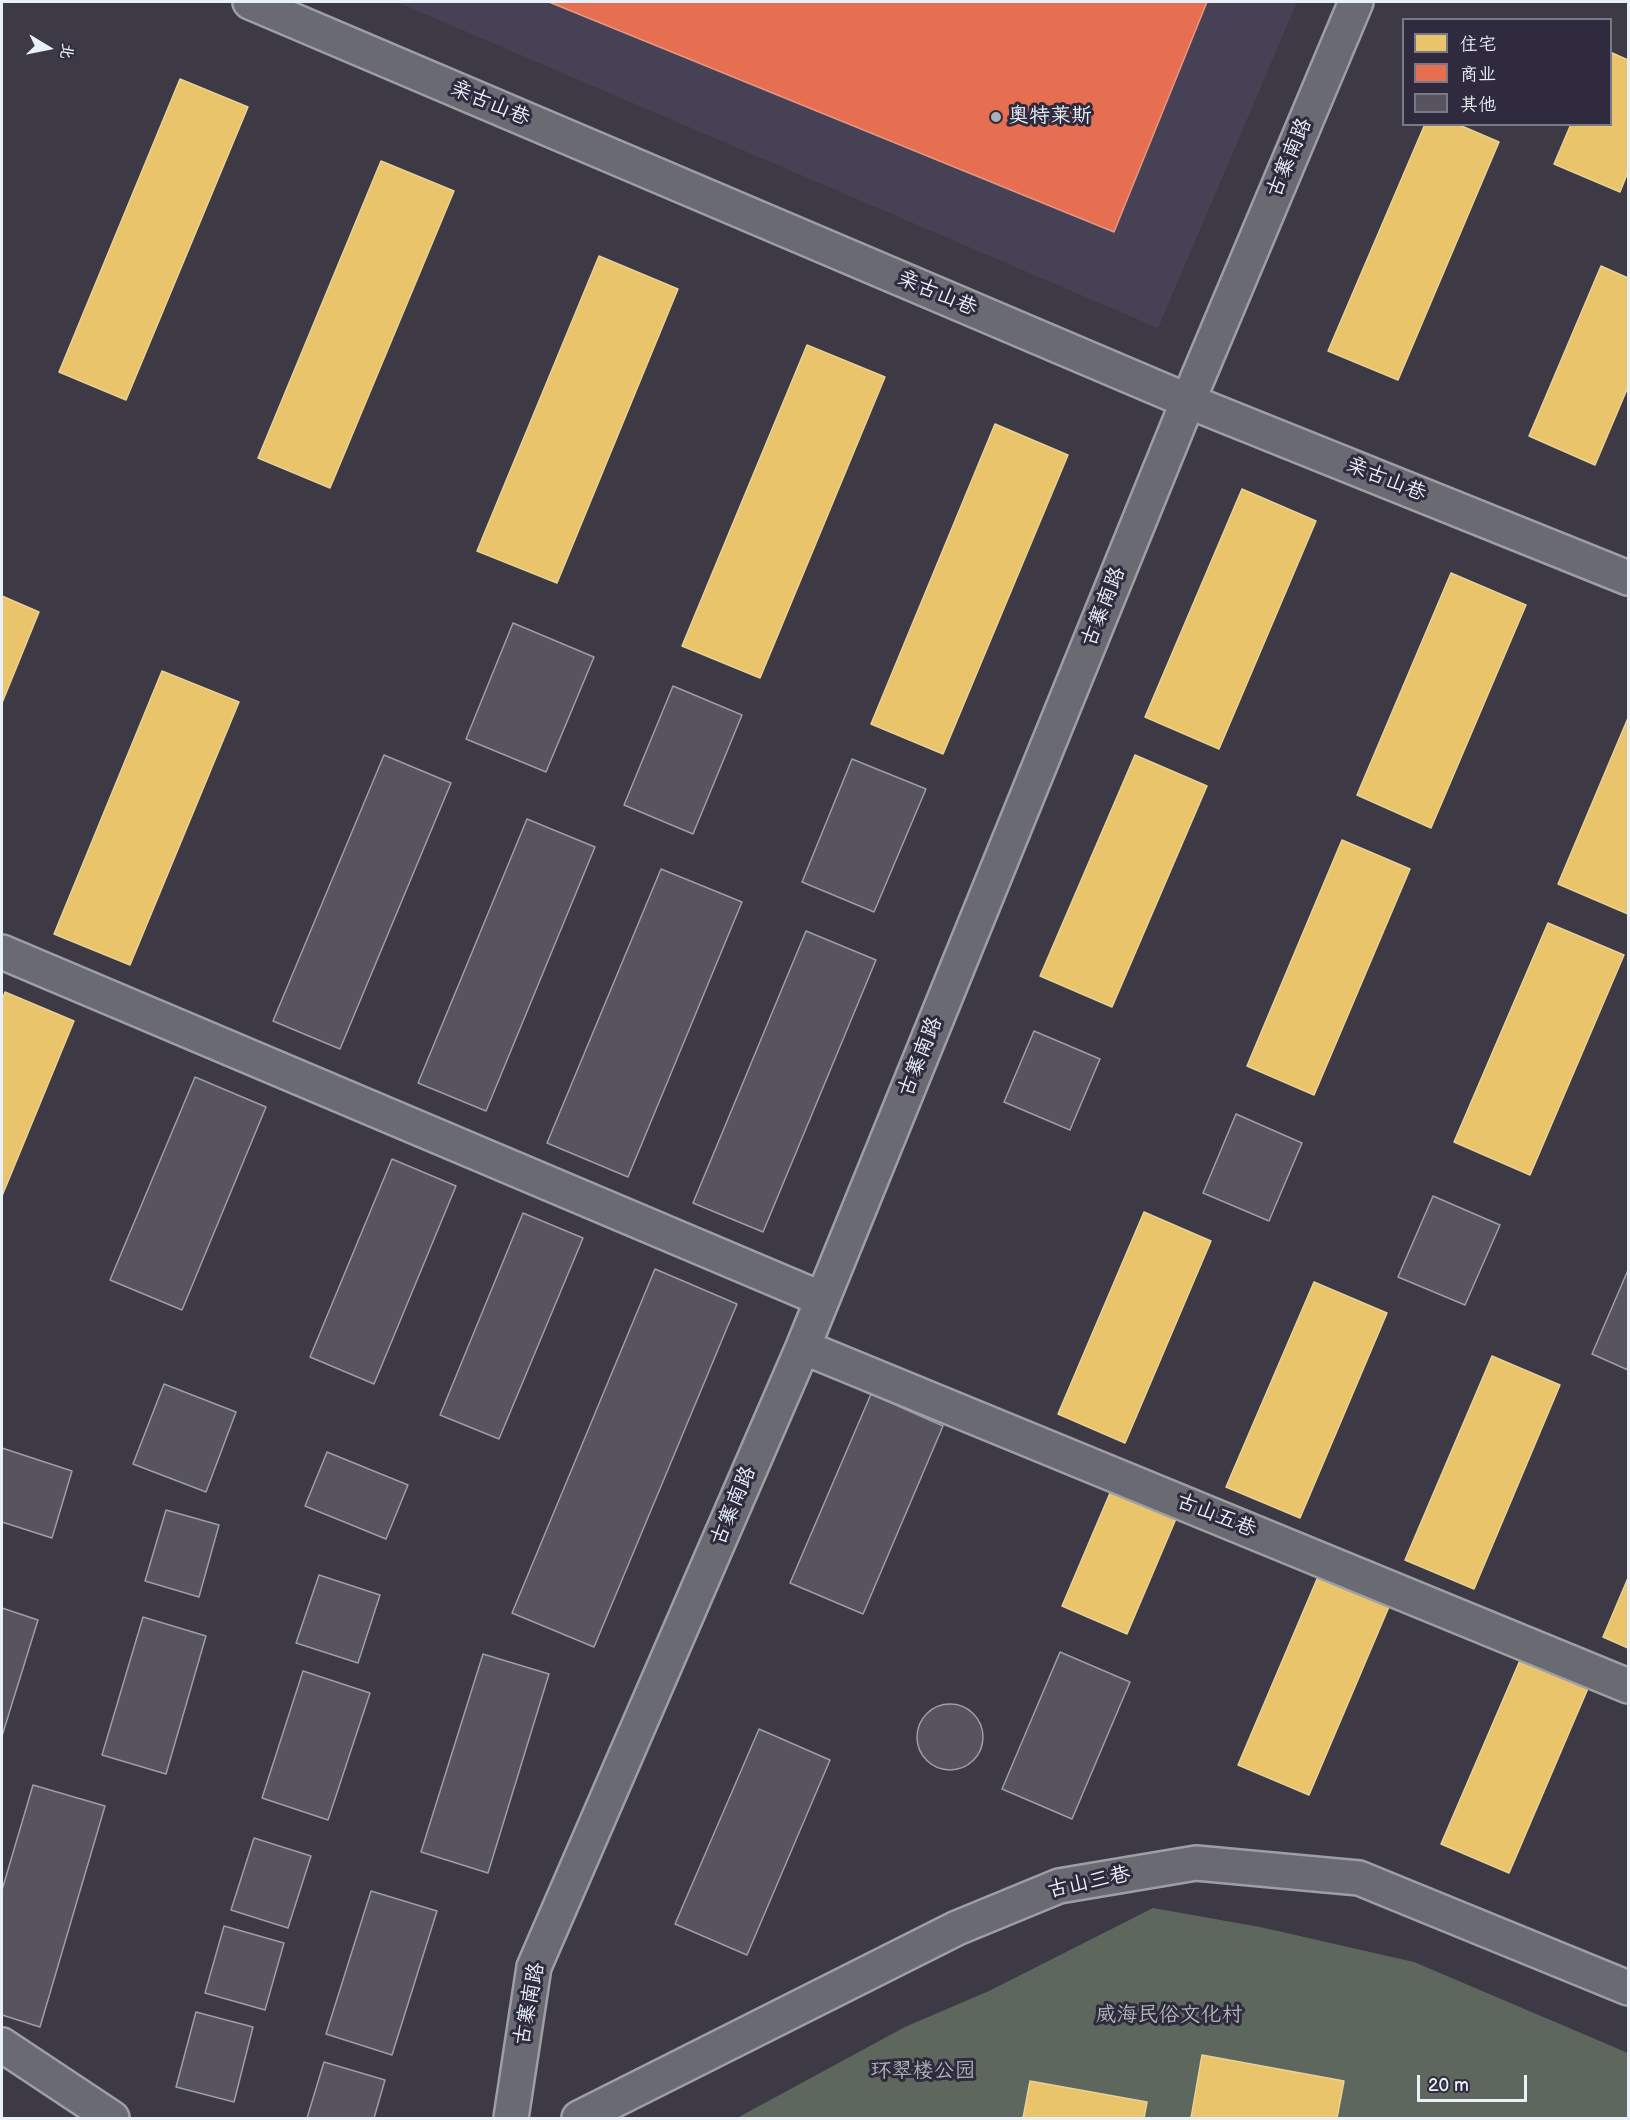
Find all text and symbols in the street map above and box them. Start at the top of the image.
north arrow [18,18,78,78]
legend [1402,18,1612,126]
text: 住宅 [1460,34,1496,55]
text: 北 [55,42,77,61]
text: 商业 [1460,64,1496,85]
street label: 亲古山巷 [446,76,534,132]
text: 其他 [1460,94,1496,115]
place label: 奥特莱斯 [1008,104,1092,130]
marker: 奥特莱斯 [989,110,1003,124]
street label: 古寨南路 [1262,114,1318,202]
street label: 亲古山巷 [893,266,981,322]
street label: 亲古山巷 [1342,453,1430,507]
street label: 古寨南路 [1077,563,1131,651]
street label: 古寨南路 [894,1013,948,1101]
street label: 古寨南路 [706,1462,762,1550]
street label: 古山五巷 [1172,1489,1260,1543]
street label: 古山三巷 [1045,1862,1133,1904]
street label: 古寨南路 [510,1960,550,2048]
park label: 威海民俗文化村 [1096,2003,1242,2029]
park label: 环翠楼公园 [871,2059,975,2085]
scale bar [1420,2063,1530,2101]
text: 20 m [1428,2075,1469,2096]

